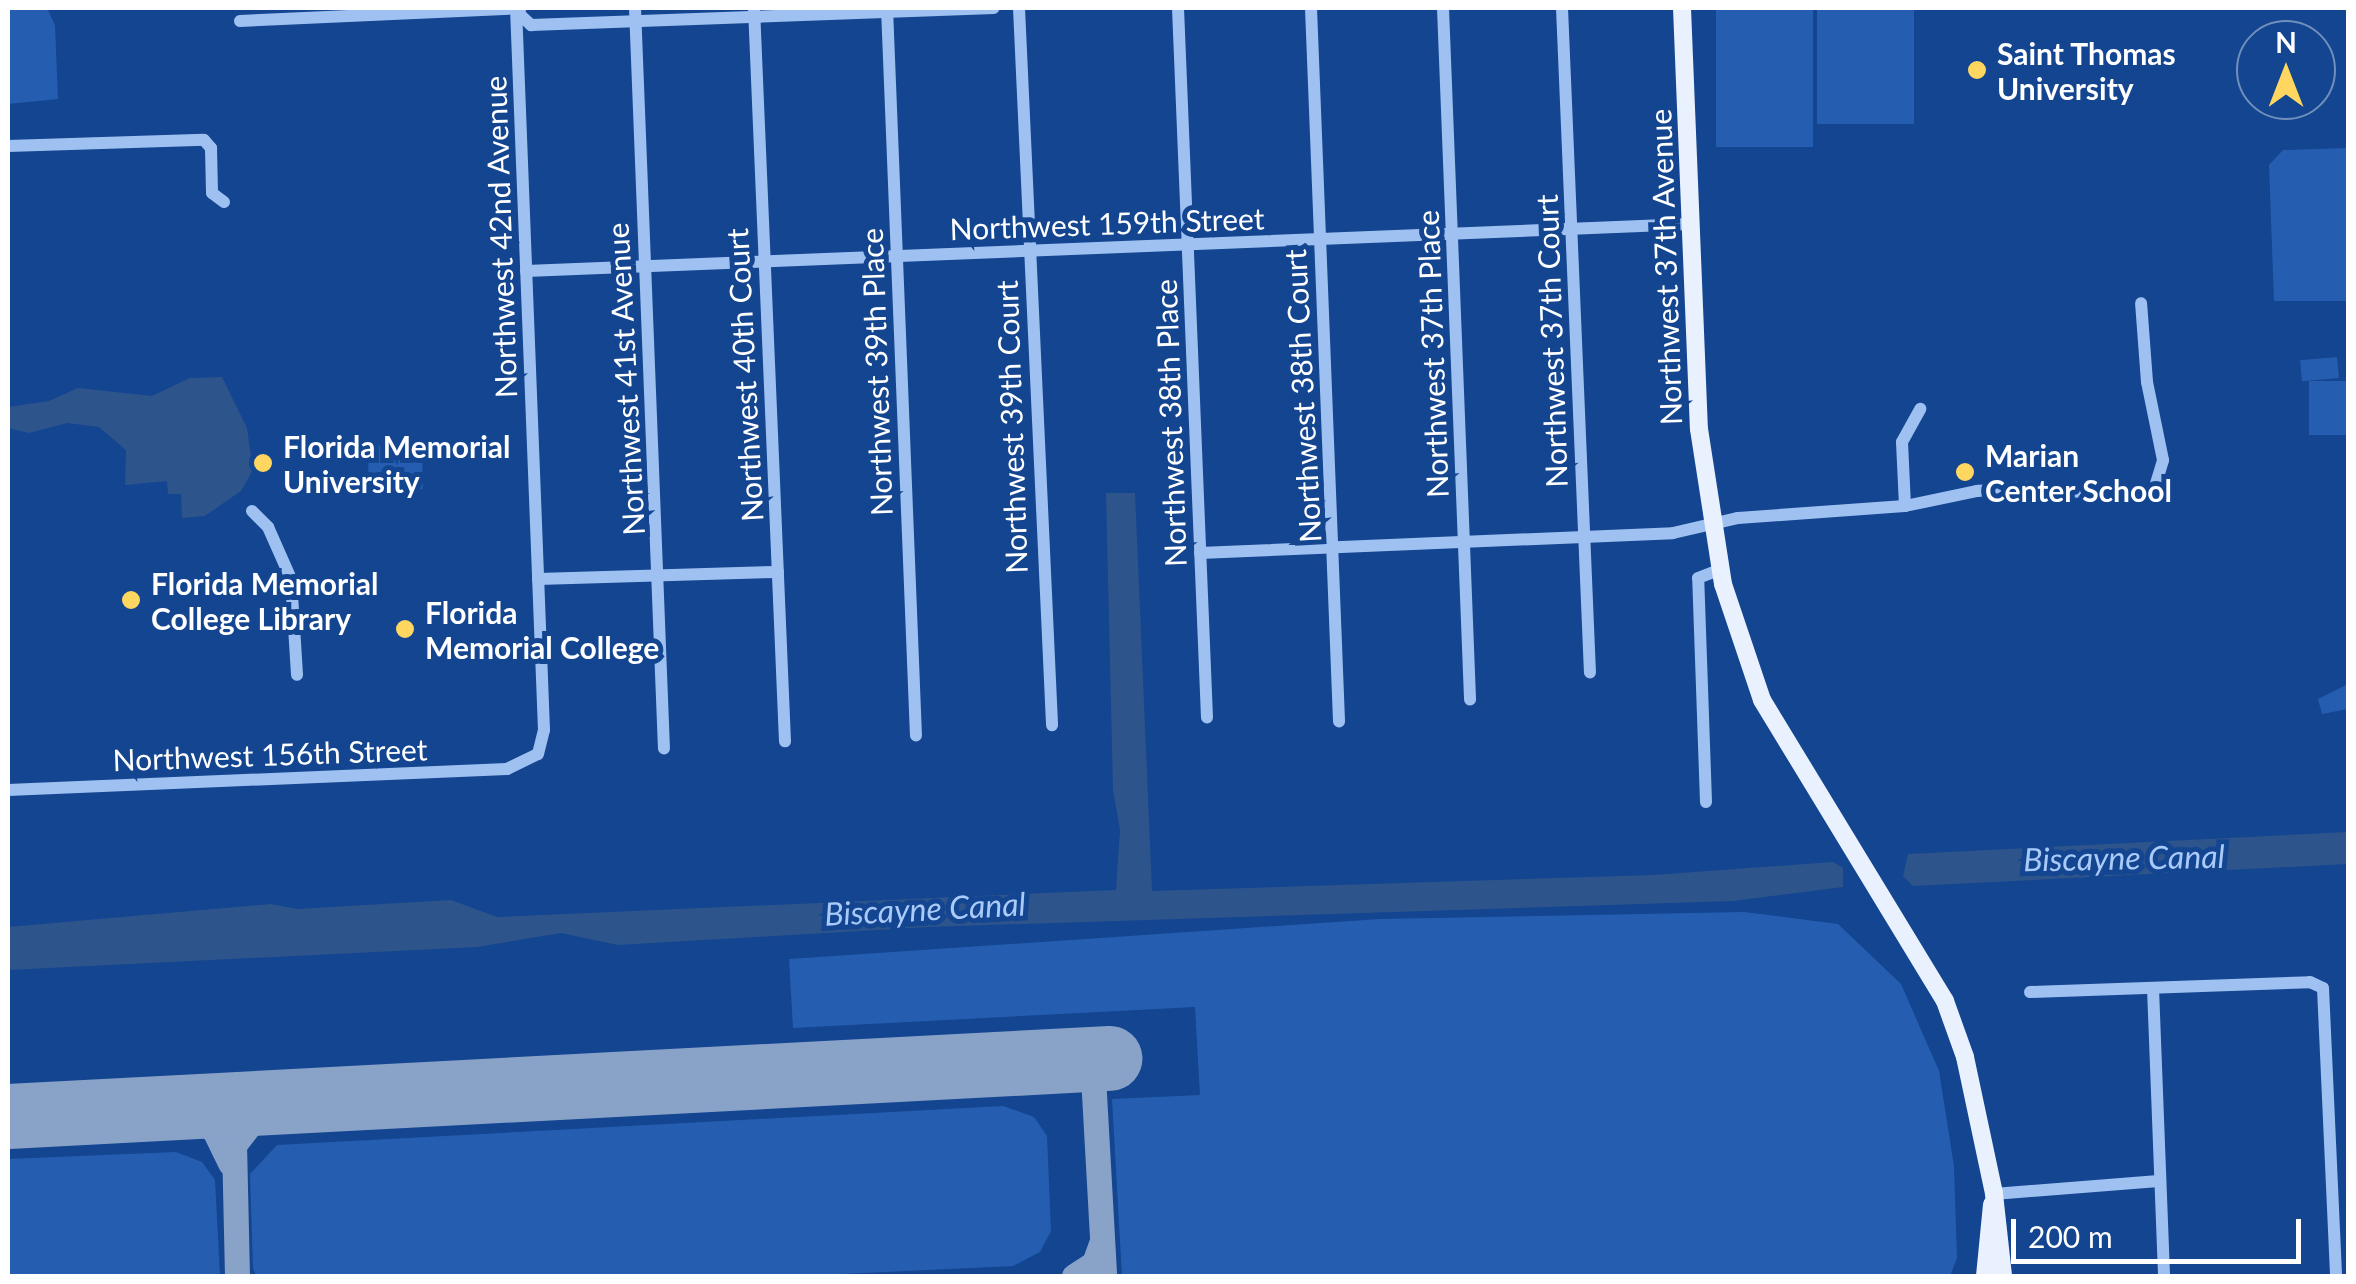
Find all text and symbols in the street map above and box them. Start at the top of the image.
north arrow [2236,20,2336,120]
text: N [2275,25,2297,59]
place label: Saint Thomas University [1997,35,2177,106]
marker: Saint Thomas University [1966,59,1988,81]
street label: Northwest 42nd Avenue [476,75,524,399]
street label: Northwest 37th Avenue [1641,108,1689,426]
street label: Northwest 37th Court [1528,194,1574,488]
street label: Northwest 159th Street [949,200,1265,246]
street label: Northwest 37th Place [1409,209,1455,499]
street label: Northwest 41st Avenue [599,221,651,537]
street label: Northwest 40th Court [718,227,770,523]
street label: Northwest 39th Place [853,227,899,517]
street label: Northwest 38th Court [1276,248,1328,544]
street label: Northwest 38th Place [1147,278,1193,568]
street label: Northwest 39th Court [988,280,1034,574]
place label: Florida Memorial University [283,428,511,498]
place label: Marian Center School [1985,437,2173,508]
marker: Florida Memorial University [252,452,274,474]
marker: Marian Center School [1954,461,1976,483]
place label: Florida Memorial College Library [151,565,379,636]
marker: Florida Memorial College Library [120,589,142,611]
place label: Florida Memorial College [425,594,659,664]
marker: Florida Memorial College [394,618,416,640]
street label: Northwest 156th Street [112,731,428,777]
water label: Biscayne Canal [2023,837,2225,879]
water label: Biscayne Canal [823,885,1027,933]
scale bar [2016,1199,2306,1261]
text: 200 m [2028,1218,2113,1254]

